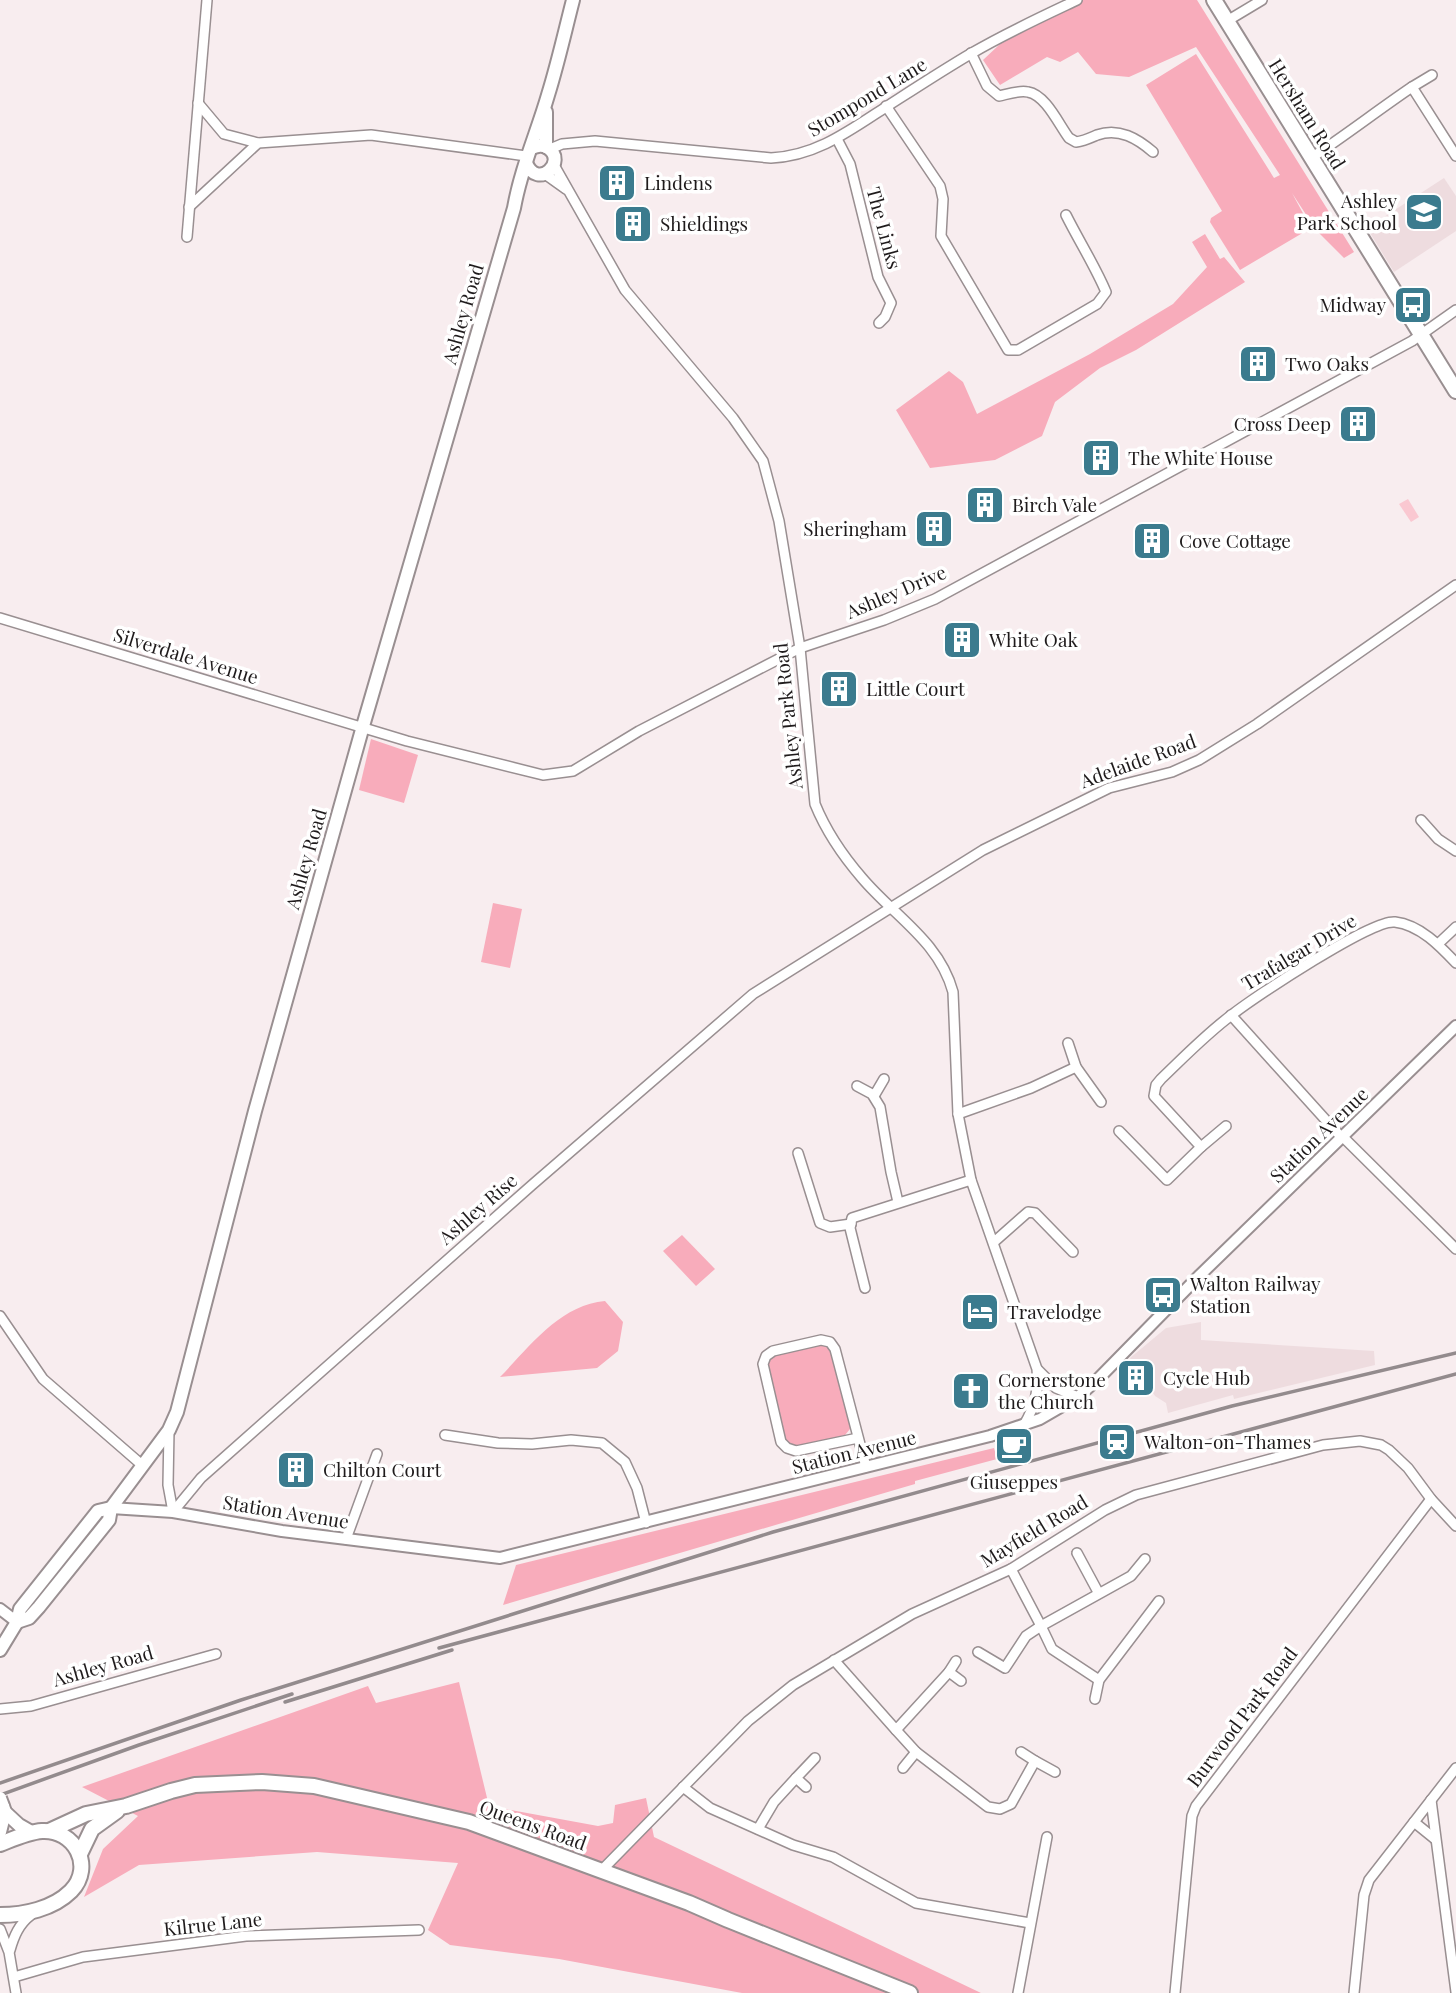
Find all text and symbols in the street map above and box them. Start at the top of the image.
street label: Stompond Lane [802,50,931,142]
street label: Hersham Road [1263,53,1352,174]
building icon: Lindens [596,162,638,204]
place label: Lindens [644,169,713,195]
street label: The Links [862,184,908,272]
place label: Ashley Park School [1297,187,1398,235]
school or university icon: Ashley Park School [1403,191,1445,233]
building icon: Shieldings [612,203,654,245]
place label: Shieldings [660,210,748,236]
street label: Ashley Road [435,260,489,368]
bus stop icon: Midway [1392,284,1434,326]
place label: Midway [1319,291,1386,317]
building icon: Two Oaks [1237,343,1279,385]
place label: Two Oaks [1285,350,1369,376]
building icon: Cross Deep [1337,403,1379,445]
place label: Cross Deep [1234,410,1331,436]
building icon: The White House [1080,437,1122,479]
place label: The White House [1128,444,1273,470]
building icon: Birch Vale [964,484,1006,526]
place label: Birch Vale [1012,491,1097,517]
building icon: Sheringham [913,508,955,550]
place label: Sheringham [803,515,907,541]
building icon: Cove Cottage [1131,520,1173,562]
place label: Cove Cottage [1179,527,1291,553]
street label: Ashley Drive [841,558,950,624]
building icon: White Oak [941,619,983,661]
street label: Silverdale Avenue [111,621,262,689]
place label: White Oak [988,626,1078,652]
street label: Ashley Park Road [766,642,808,791]
building icon: Little Court [818,668,860,710]
place label: Little Court [866,675,965,701]
street label: Adelaide Road [1075,727,1199,793]
street label: Ashley Road [278,805,332,913]
street label: Trafalgar Drive [1236,907,1361,996]
street label: Station Avenue [1263,1081,1373,1188]
street label: Ashley Rise [432,1167,522,1250]
place label: Walton Railway Station [1189,1270,1321,1318]
bus stop icon: Walton Railway Station [1142,1274,1184,1316]
hotel icon: Travelodge [959,1291,1001,1333]
place label: Travelodge [1007,1298,1102,1324]
building icon: Cycle Hub [1115,1357,1157,1399]
place label: Cycle Hub [1163,1364,1250,1390]
place label: Cornerstone the Church [998,1366,1106,1414]
church icon: Cornerstone the Church [950,1370,992,1412]
station icon: Walton-on-Thames [1096,1421,1138,1463]
street label: Station Avenue [789,1423,919,1479]
cafe icon: Giuseppes [993,1425,1035,1467]
place label: Walton-on-Thames [1143,1428,1311,1454]
building icon: Chilton Court [275,1449,317,1491]
place label: Chilton Court [323,1456,441,1482]
place label: Giuseppes [970,1468,1058,1494]
street label: Station Avenue [221,1488,351,1534]
street label: Mayfield Road [975,1488,1092,1572]
street label: Ashley Road [49,1638,156,1692]
street label: Burwood Park Road [1180,1641,1302,1792]
street label: Queens Road [476,1793,590,1855]
street label: Kilrue Lane [162,1905,263,1941]

